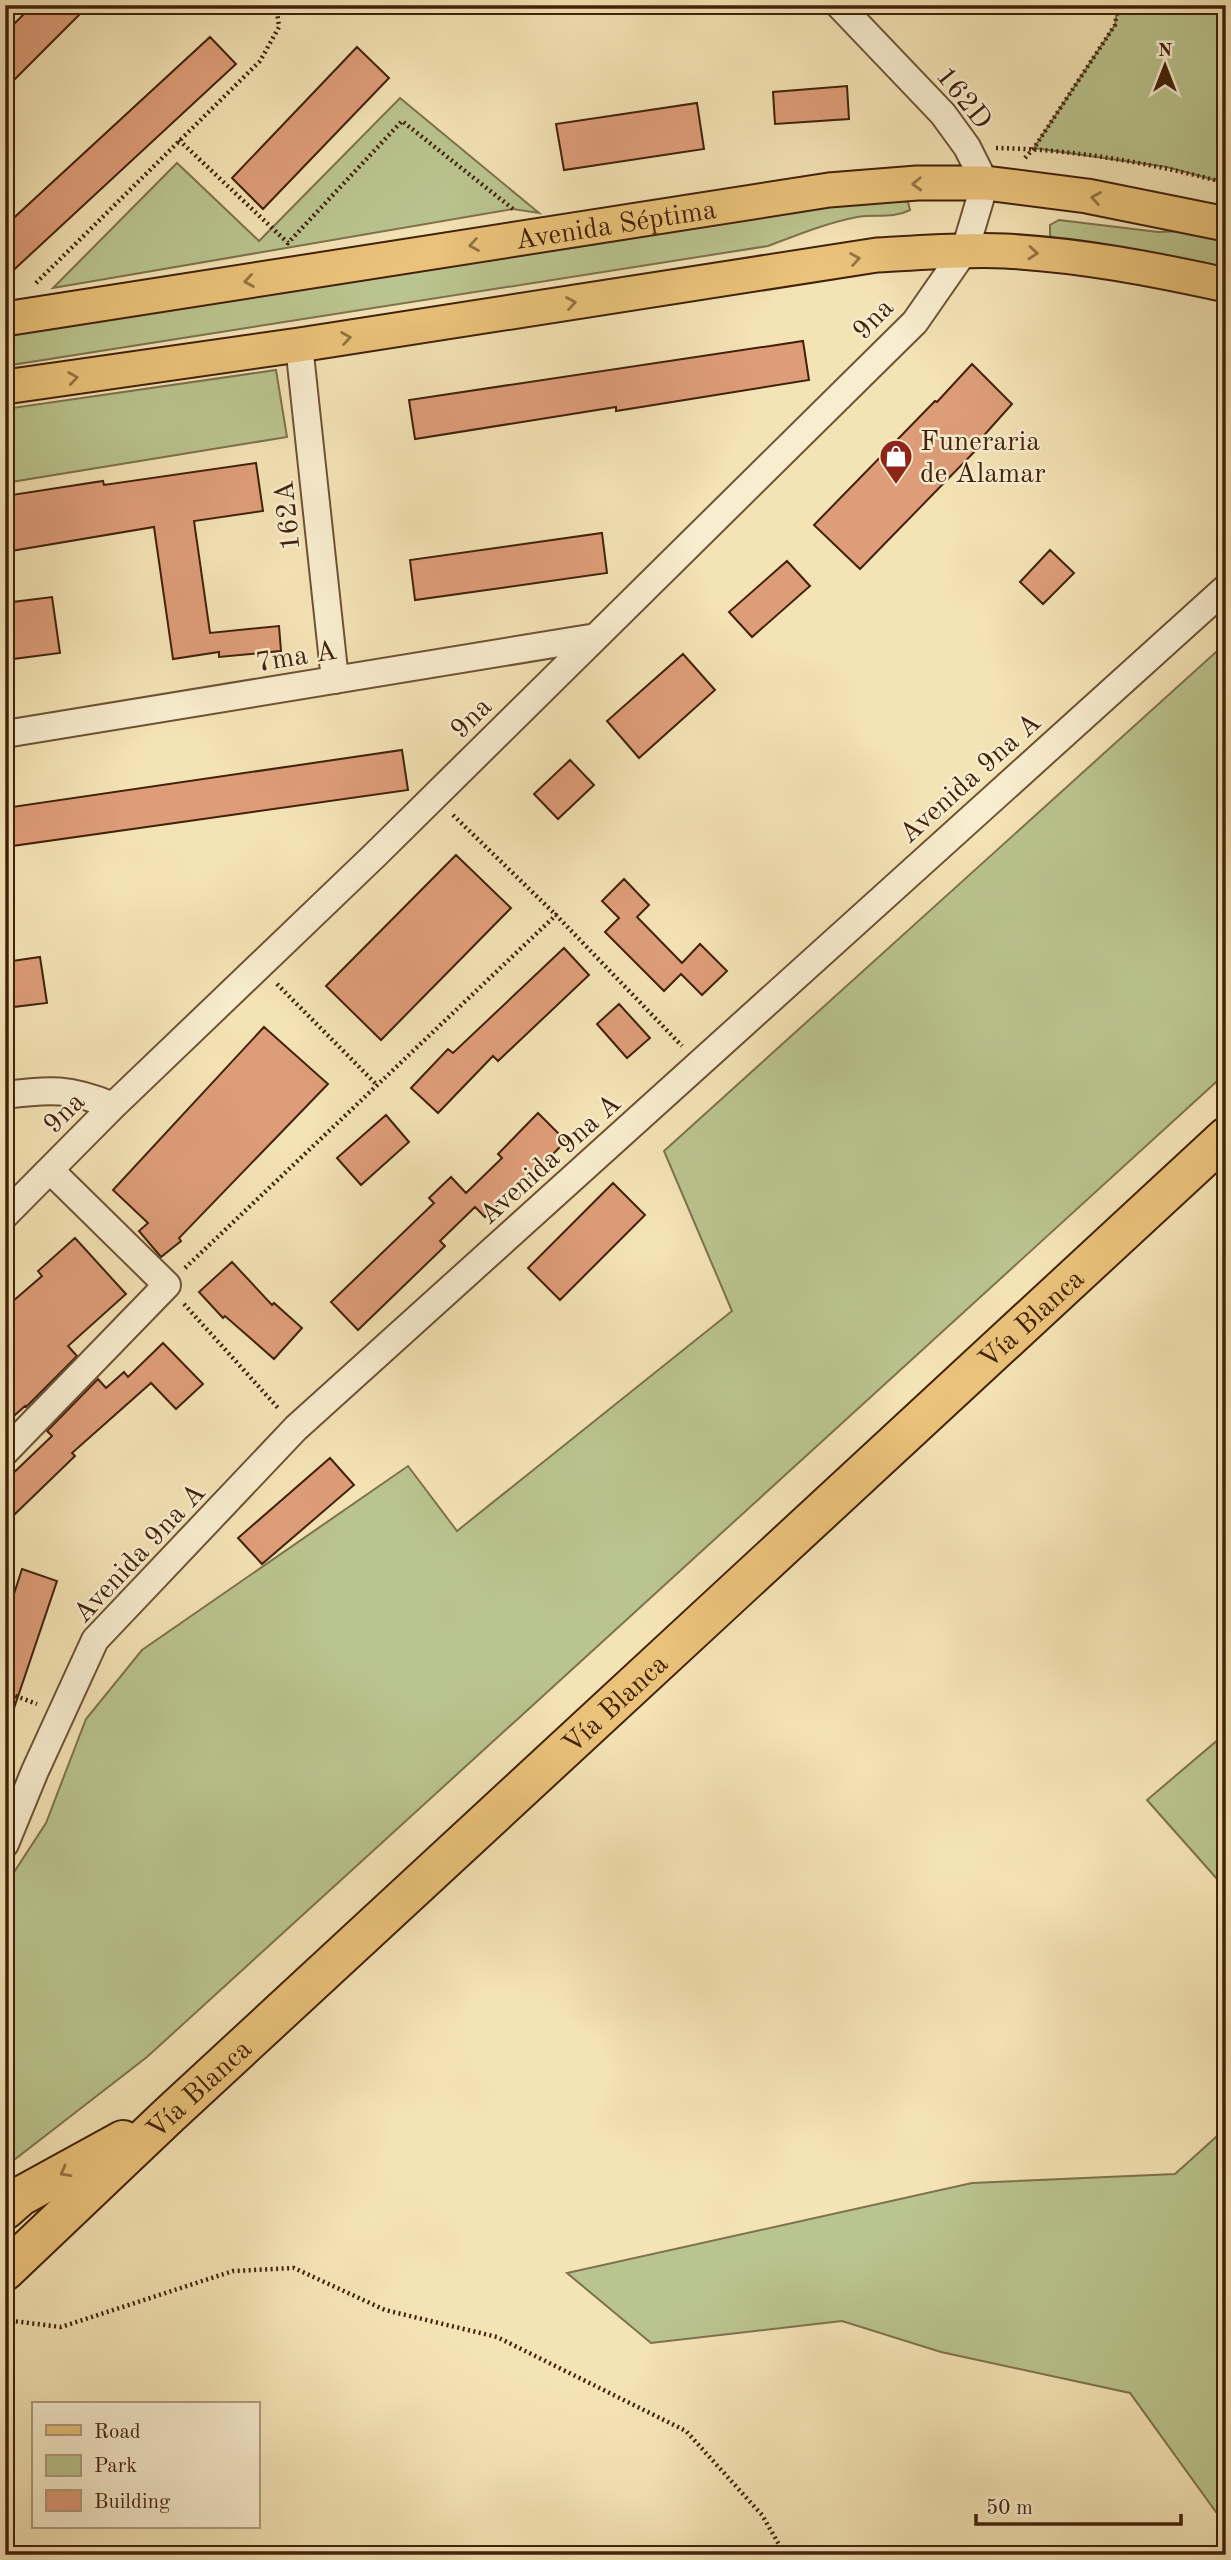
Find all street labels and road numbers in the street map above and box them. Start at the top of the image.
street label: 162D [930,63,996,135]
street label: Avenida Séptima [513,197,719,256]
street label: 9na [848,294,900,346]
street label: 162A [271,479,307,552]
street label: 7ma A [254,638,339,678]
street label: 9na [446,693,498,745]
street label: Avenida 9na A [895,709,1047,850]
street label: 9na [39,1088,91,1140]
street label: Avenida 9na A [475,1090,627,1231]
street label: Vía Blanca [975,1265,1090,1375]
street label: Avenida 9na A [69,1479,212,1629]
street label: Vía Blanca [559,1650,674,1760]
street label: Vía Blanca [143,2035,258,2145]

